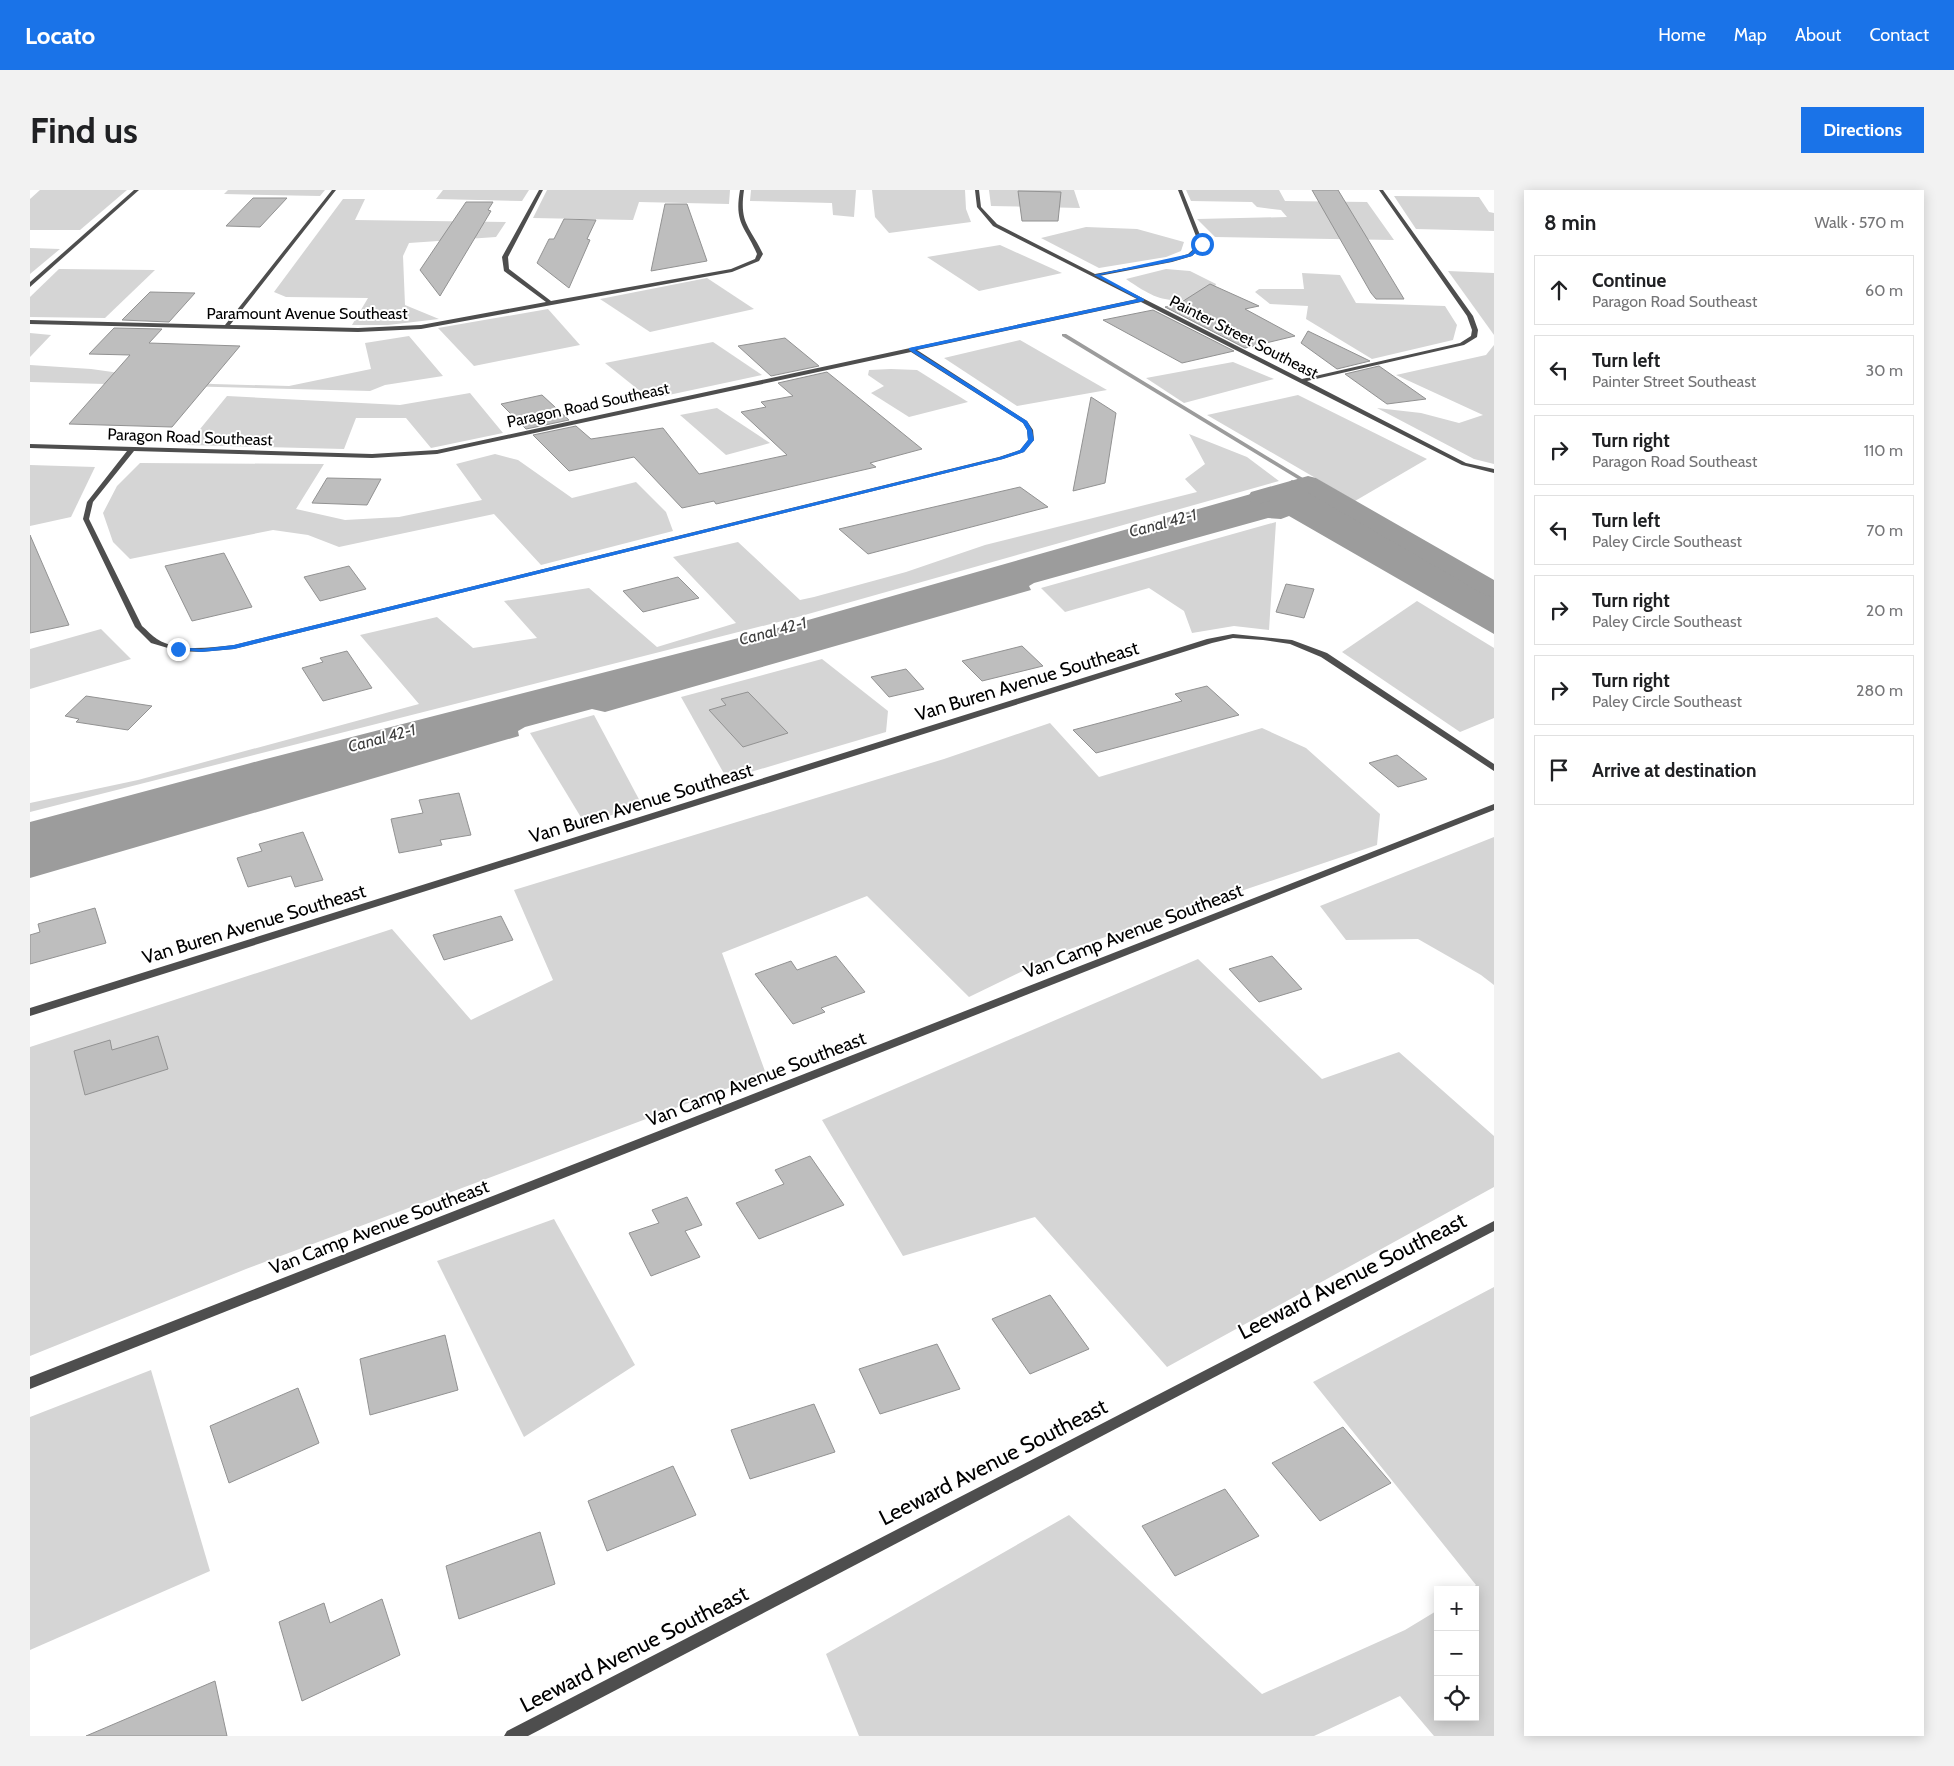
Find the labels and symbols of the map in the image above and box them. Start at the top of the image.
route start [1191,233,1214,256]
street label: Painter Street Southeast [1167,291,1322,383]
street label: Paramount Avenue Southeast [206,304,408,323]
street label: Paragon Road Southeast [505,378,671,431]
street label: Paragon Road Southeast [107,425,274,449]
water label: Canal 42-1 [1127,505,1199,541]
water label: Canal 42-1 [737,613,809,649]
street label: Van Buren Avenue Southeast [913,636,1142,726]
route end [167,638,190,661]
water label: Canal 42-1 [346,720,418,756]
street label: Van Buren Avenue Southeast [527,758,756,848]
street label: Van Camp Avenue Southeast [1020,878,1246,983]
street label: Van Buren Avenue Southeast [140,879,369,969]
street label: Van Camp Avenue Southeast [643,1026,869,1131]
street label: Van Camp Avenue Southeast [266,1174,492,1279]
street label: Leeward Avenue Southeast [1233,1206,1471,1345]
street label: Leeward Avenue Southeast [874,1392,1112,1531]
street label: Leeward Avenue Southeast [515,1579,753,1718]

